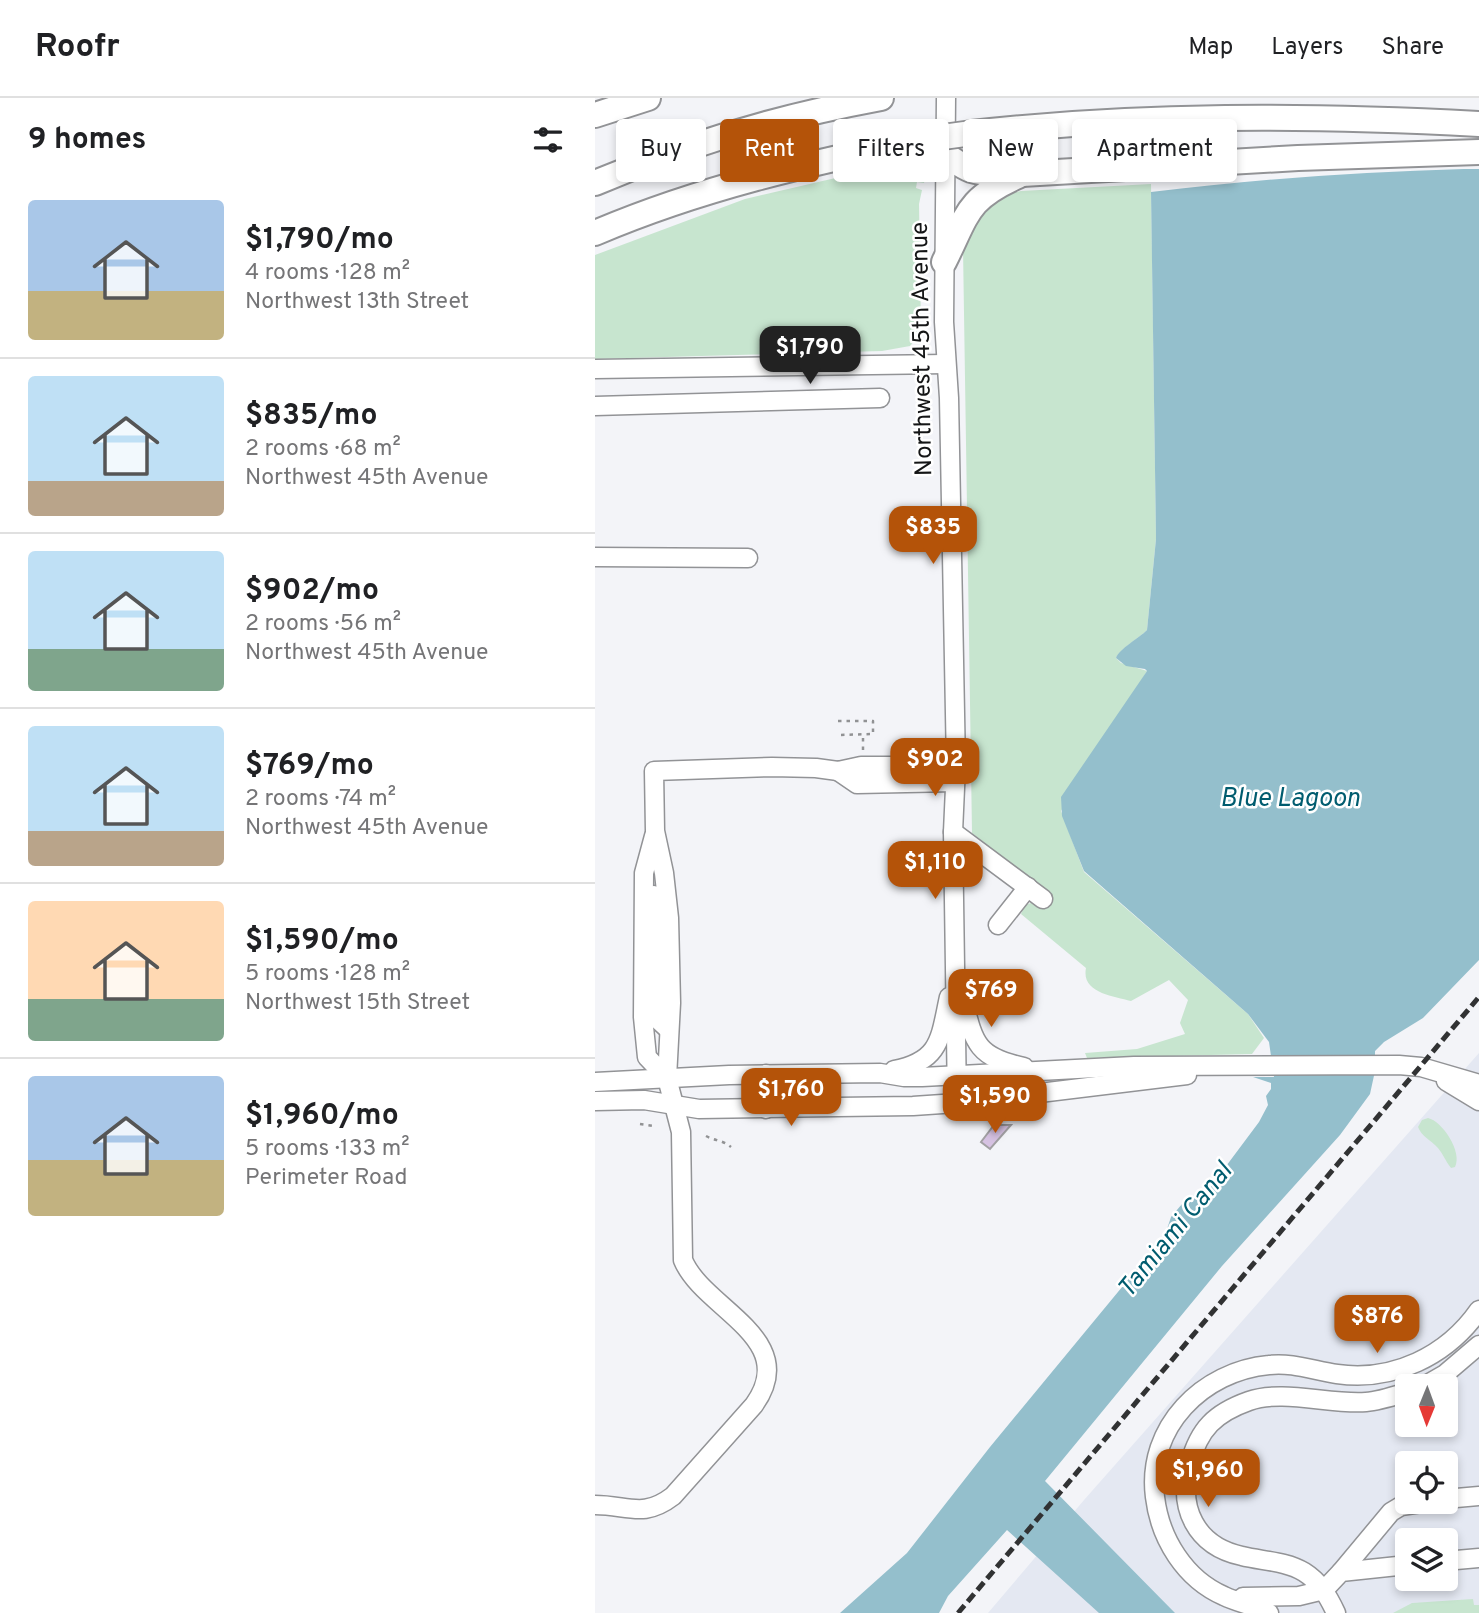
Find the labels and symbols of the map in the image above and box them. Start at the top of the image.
street label: Northwest 45th Avenue [906,222,940,476]
pin: $1,790 [753,327,867,386]
pin: $835 [892,506,974,566]
pin: $902 [894,738,976,798]
water label: Blue Lagoon [1220,783,1360,816]
pin: $1,110 [878,842,992,901]
pin: $769 [950,970,1032,1029]
pin: $1,760 [734,1068,848,1128]
pin: $1,590 [938,1076,1052,1135]
water label: Tamiami Canal [1111,1155,1242,1305]
pin: $876 [1336,1296,1418,1355]
north arrow [1395,1374,1458,1437]
pin: $1,960 [1151,1450,1265,1509]

